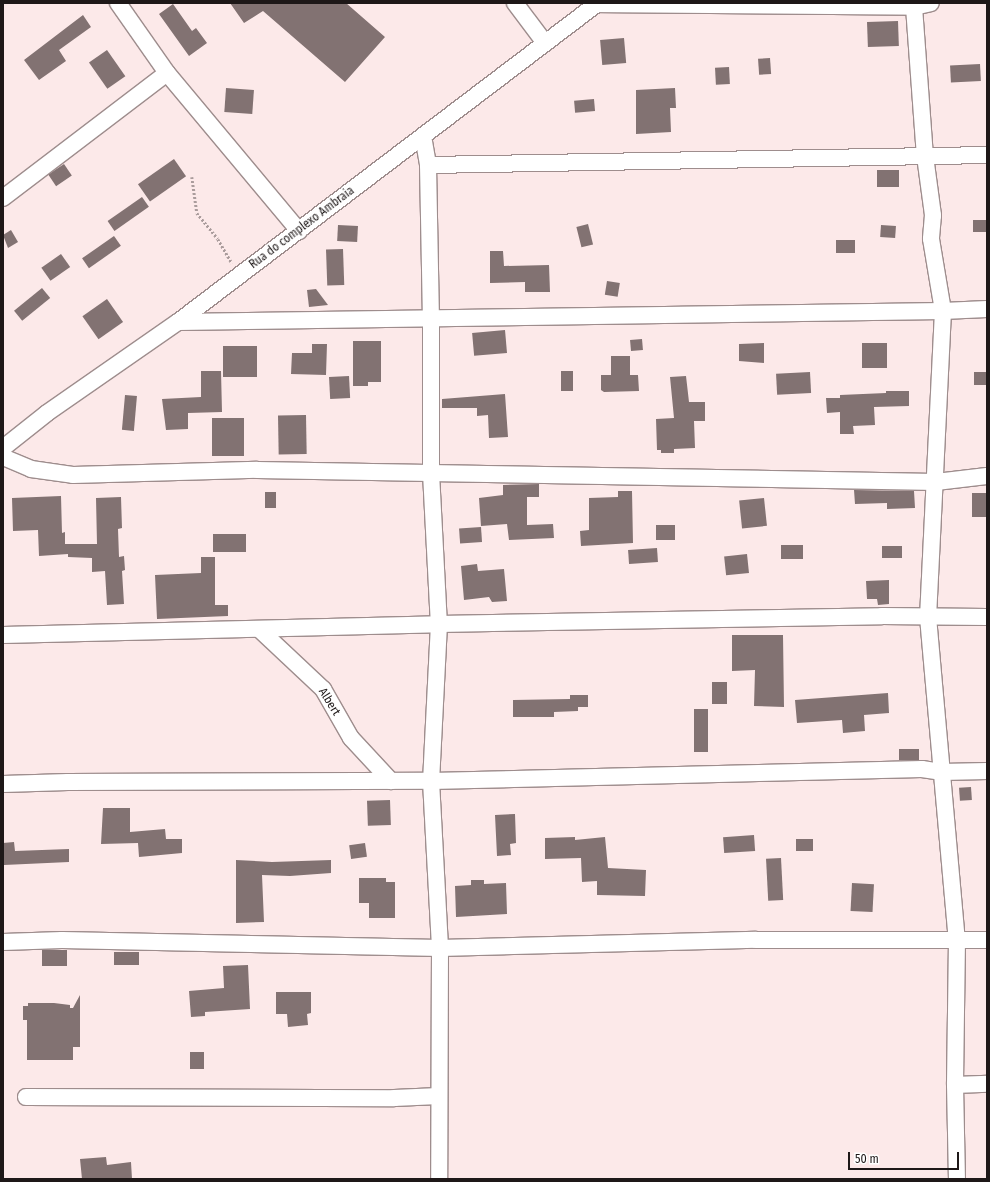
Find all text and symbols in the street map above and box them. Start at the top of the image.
street label: Rua do complexo Ambraia [247,184,357,272]
street label: Albert [315,686,343,718]
scale bar [850,1144,961,1170]
text: 50 m [855,1152,879,1166]

